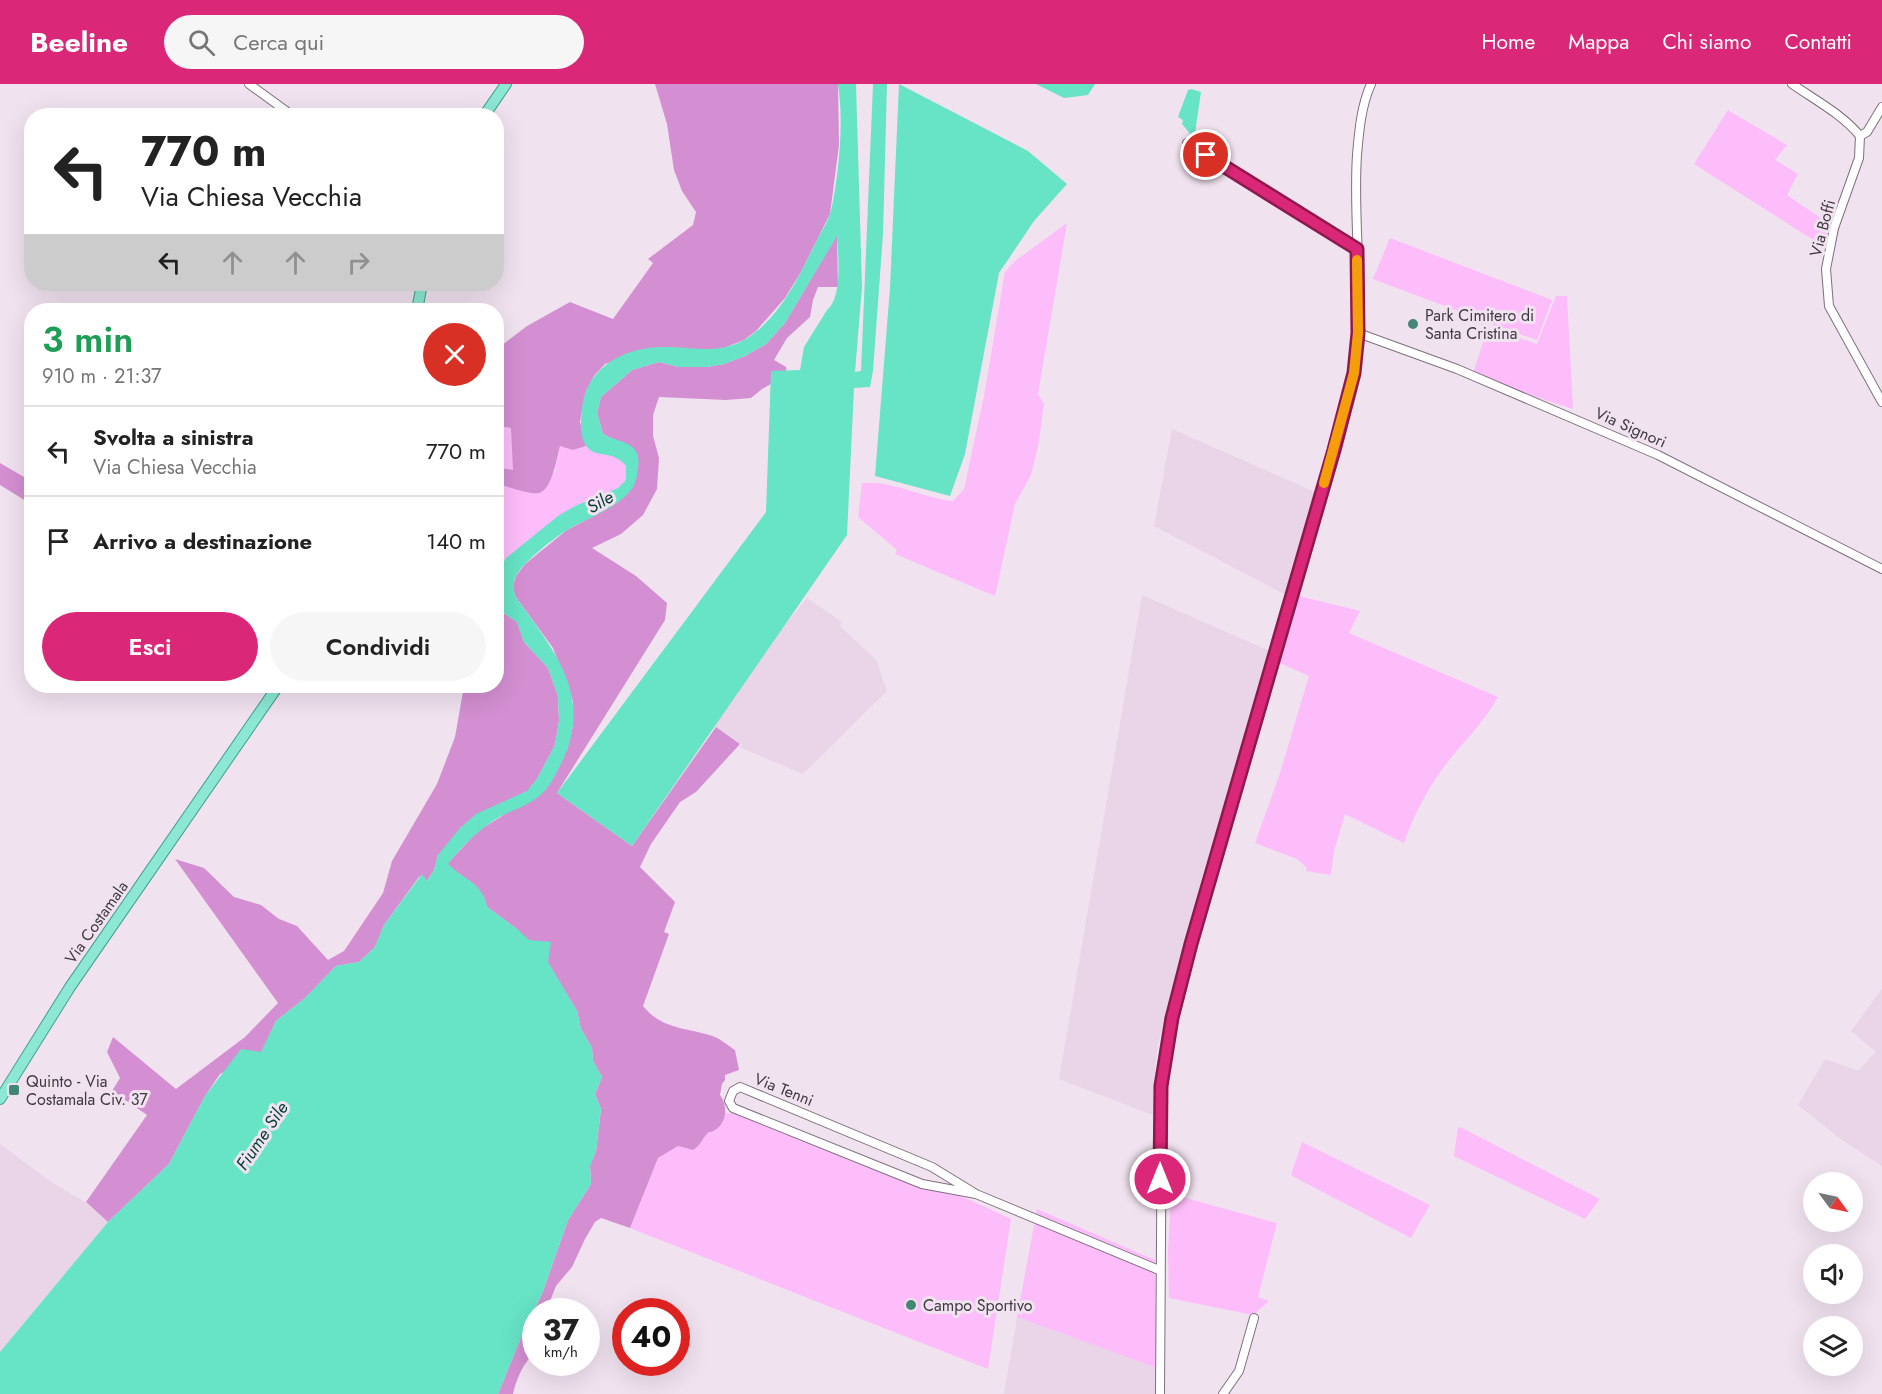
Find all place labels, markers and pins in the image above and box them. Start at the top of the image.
pin [1180,129,1231,180]
place label: Park Cimitero di Santa Cristina [1425,304,1534,345]
marker: Park Cimitero di Santa Cristina [1406,317,1420,331]
place label: Quinto - Via Costamala Civ. 37 [26,1070,148,1111]
marker: Quinto - Via Costamala Civ. 37 [7,1083,21,1097]
place label: Campo Sportivo [923,1294,1033,1317]
marker: Campo Sportivo [904,1298,918,1312]

